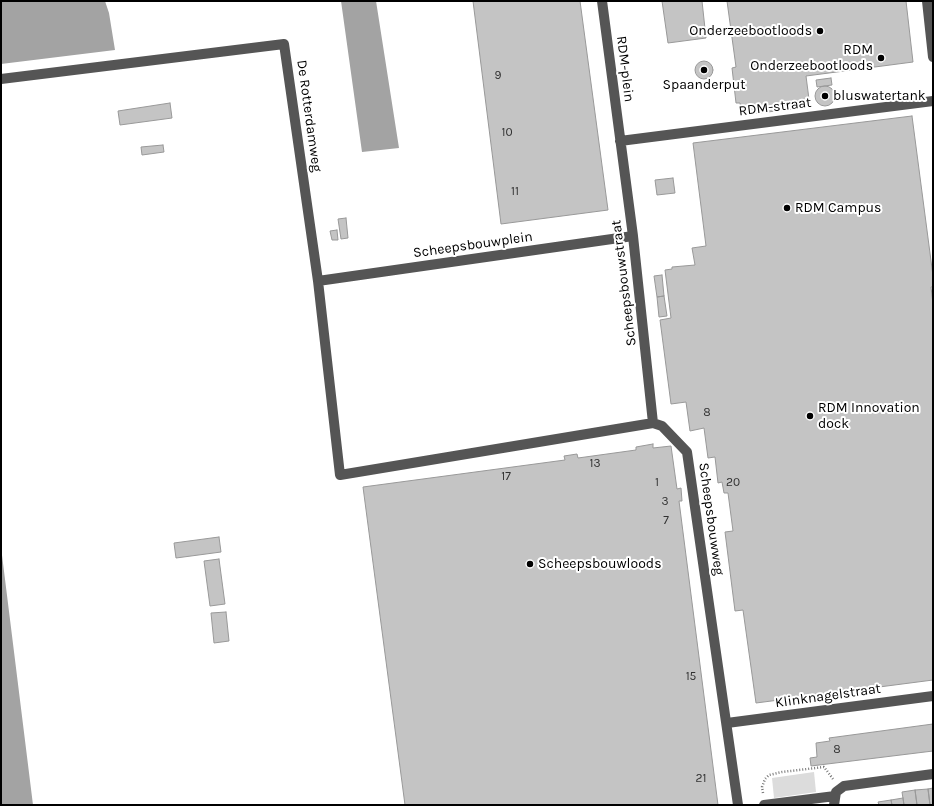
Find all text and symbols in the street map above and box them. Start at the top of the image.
place label: Onderzeebootloods [689,23,812,39]
marker: Onderzeebootloods [815,26,825,36]
street label: RDM-plein [613,35,637,103]
place label: RDM Onderzeebootloods [750,42,873,74]
marker: RDM Onderzeebootloods [876,53,886,63]
street label: De Rotterdamweg [293,59,325,173]
marker: Spaanderput [699,65,709,75]
house number: 9 [495,69,501,83]
place label: Spaanderput [663,77,745,93]
place label: bluswatertank [833,88,926,104]
marker: bluswatertank [820,91,830,101]
street label: RDM-straat [738,94,812,120]
house number: 10 [501,126,513,140]
house number: 11 [511,185,519,199]
place label: RDM Campus [795,200,881,216]
marker: RDM Campus [782,203,792,213]
street label: Scheepsbouwstraat [608,219,640,347]
street label: Scheepsbouwplein [412,228,534,262]
place label: RDM Innovation dock [818,400,920,432]
house number: 8 [703,406,711,420]
marker: RDM Innovation dock [805,411,815,421]
house number: 13 [589,457,601,471]
street label: Scheepsbouwweg [695,461,727,577]
house number: 17 [501,470,511,484]
house number: 1 [655,476,659,490]
house number: 20 [726,476,740,490]
house number: 3 [661,495,669,509]
house number: 7 [663,514,669,528]
place label: Scheepsbouwloods [538,556,661,572]
marker: Scheepsbouwloods [525,559,535,569]
house number: 15 [686,670,696,684]
street label: Klinknagelstraat [774,680,882,712]
house number: 8 [833,743,841,757]
house number: 21 [696,772,706,786]

